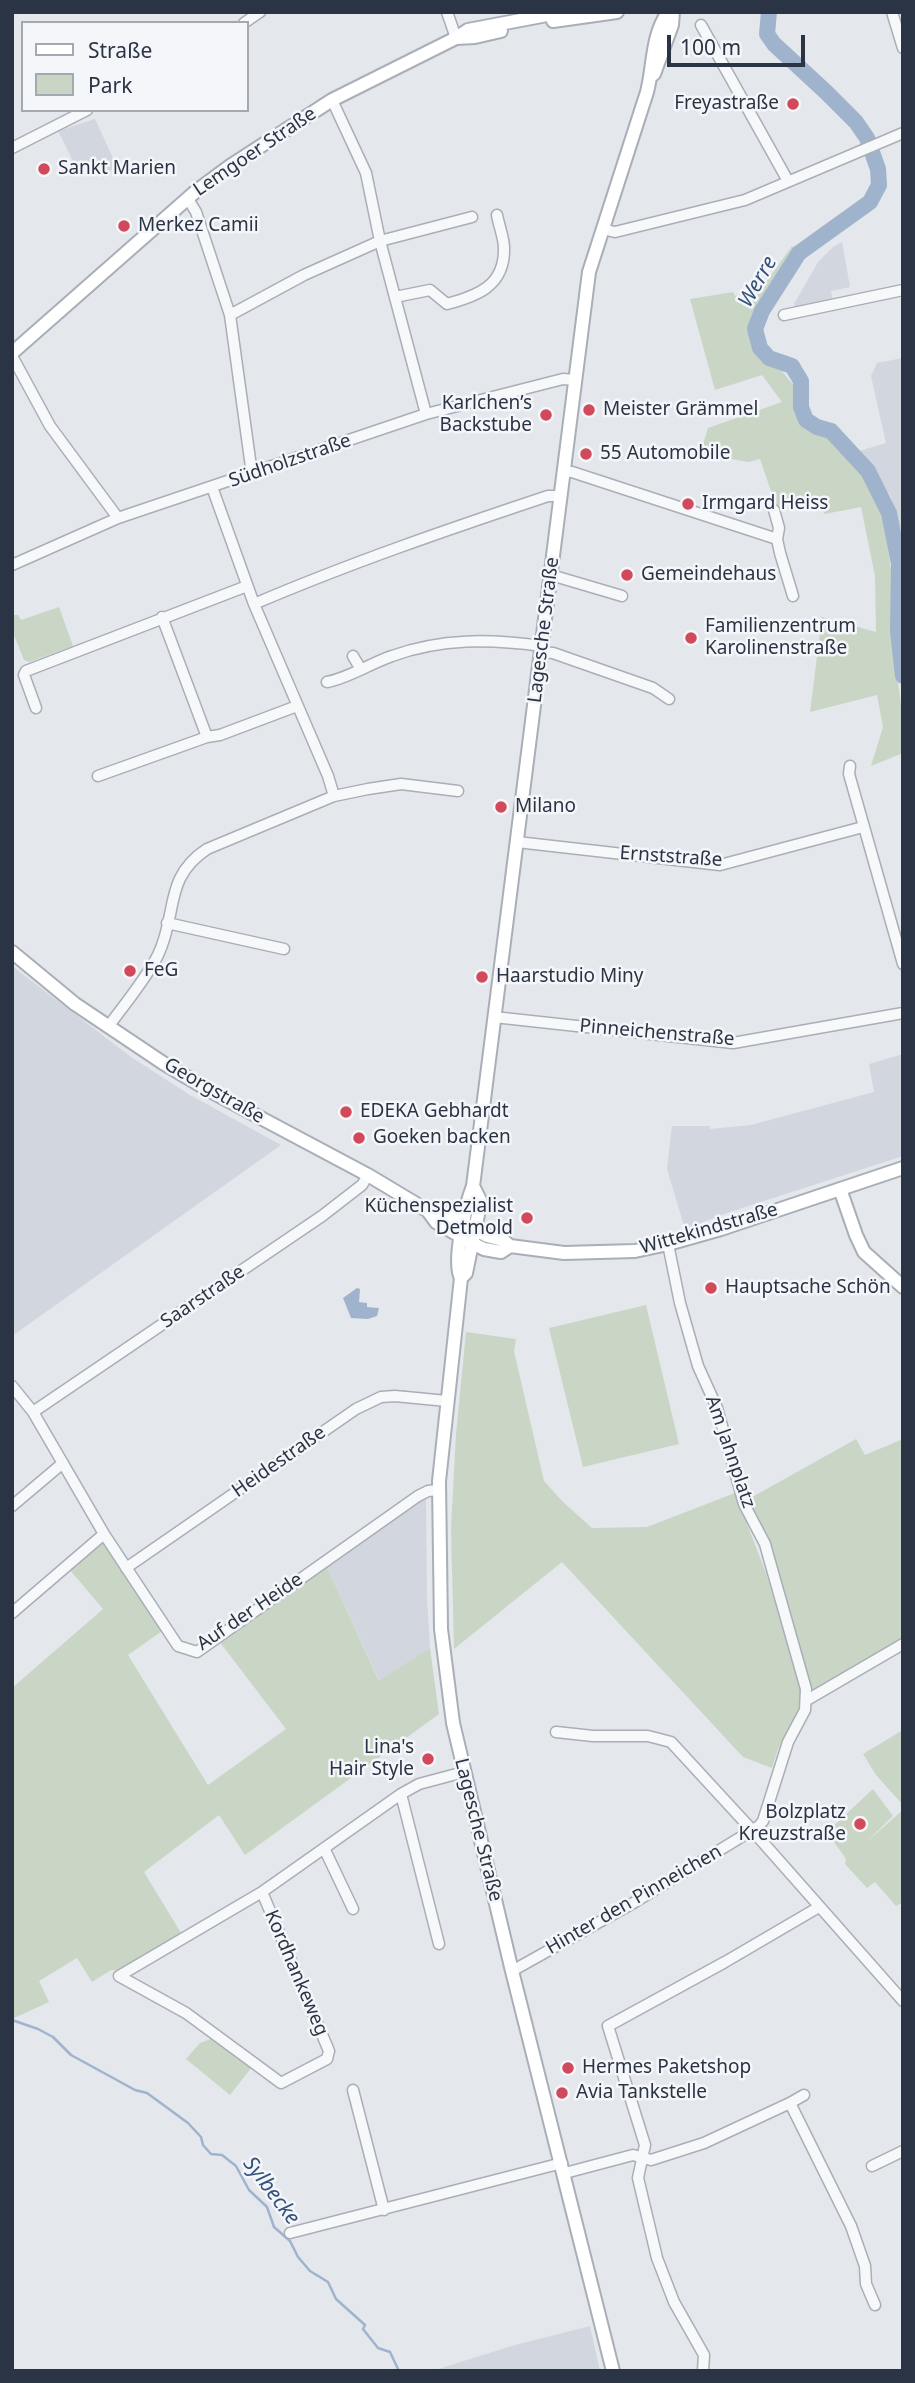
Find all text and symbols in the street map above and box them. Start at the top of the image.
legend [21,21,248,112]
scale bar [670,21,808,65]
text: 100 m [680,33,741,61]
text: Straße [88,36,152,64]
text: Park [88,71,132,99]
place label: Freyastraße [674,93,779,115]
marker: Freyastraße [785,96,801,112]
street label: Lemgoer Straße [189,102,321,202]
place label: Sankt Marien [58,158,176,180]
marker: Sankt Marien [36,161,52,177]
place label: Merkez Camii [138,215,259,237]
marker: Merkez Camii [116,218,132,234]
water label: Werre [733,252,783,312]
place label: Karlchen’s Backstube [440,393,532,437]
place label: Meister Grämmel [603,399,758,421]
marker: Meister Grämmel [581,402,597,418]
marker: Karlchen’s Backstube [538,407,554,423]
street label: Südholzstraße [226,429,354,493]
place label: 55 Automobile [600,443,730,465]
marker: 55 Automobile [578,446,594,462]
place label: Irmgard Heiss [702,493,828,515]
marker: Irmgard Heiss [680,496,696,512]
street label: Lagesche Straße [524,556,564,704]
place label: Gemeindehaus [641,564,776,586]
marker: Gemeindehaus [619,567,635,583]
place label: Familienzentrum Karolinenstraße [705,616,856,660]
marker: Familienzentrum Karolinenstraße [683,630,699,646]
place label: Milano [515,796,576,818]
marker: Milano [493,799,509,815]
street label: Ernststraße [619,842,723,872]
place label: FeG [144,960,178,982]
marker: FeG [122,963,138,979]
place label: Haarstudio Miny [496,966,644,988]
marker: Haarstudio Miny [474,969,490,985]
street label: Pinneichenstraße [578,1015,736,1051]
street label: Georgstraße [160,1053,268,1129]
place label: EDEKA Gebhardt [360,1101,508,1123]
marker: EDEKA Gebhardt [338,1104,354,1120]
place label: Goeken backen [373,1127,511,1149]
marker: Goeken backen [351,1130,367,1146]
place label: Küchenspezialist Detmold [365,1196,513,1240]
street label: Wittekindstraße [637,1198,781,1260]
marker: Küchenspezialist Detmold [519,1210,535,1226]
street label: Saarstraße [157,1261,249,1333]
place label: Hauptsache Schön [725,1277,891,1299]
marker: Hauptsache Schön [703,1280,719,1296]
street label: Am Jahnplatz [700,1393,760,1511]
street label: Heidestraße [228,1421,330,1503]
street label: Auf der Heide [193,1568,307,1656]
place label: Lina's Hair Style [329,1737,414,1781]
marker: Lina's Hair Style [420,1751,436,1767]
street label: Lagesche Straße [449,1756,507,1904]
place label: Bolzplatz Kreuzstraße [739,1802,846,1846]
marker: Bolzplatz Kreuzstraße [852,1816,868,1832]
street label: Hinter den Pinneichen [542,1840,726,1960]
street label: Kordhankeweg [259,1907,333,2039]
place label: Hermes Paketshop [582,2057,751,2079]
marker: Hermes Paketshop [560,2060,576,2076]
place label: Avia Tankstelle [576,2082,707,2104]
marker: Avia Tankstelle [554,2085,570,2101]
water label: Sylbecke [237,2152,305,2230]

